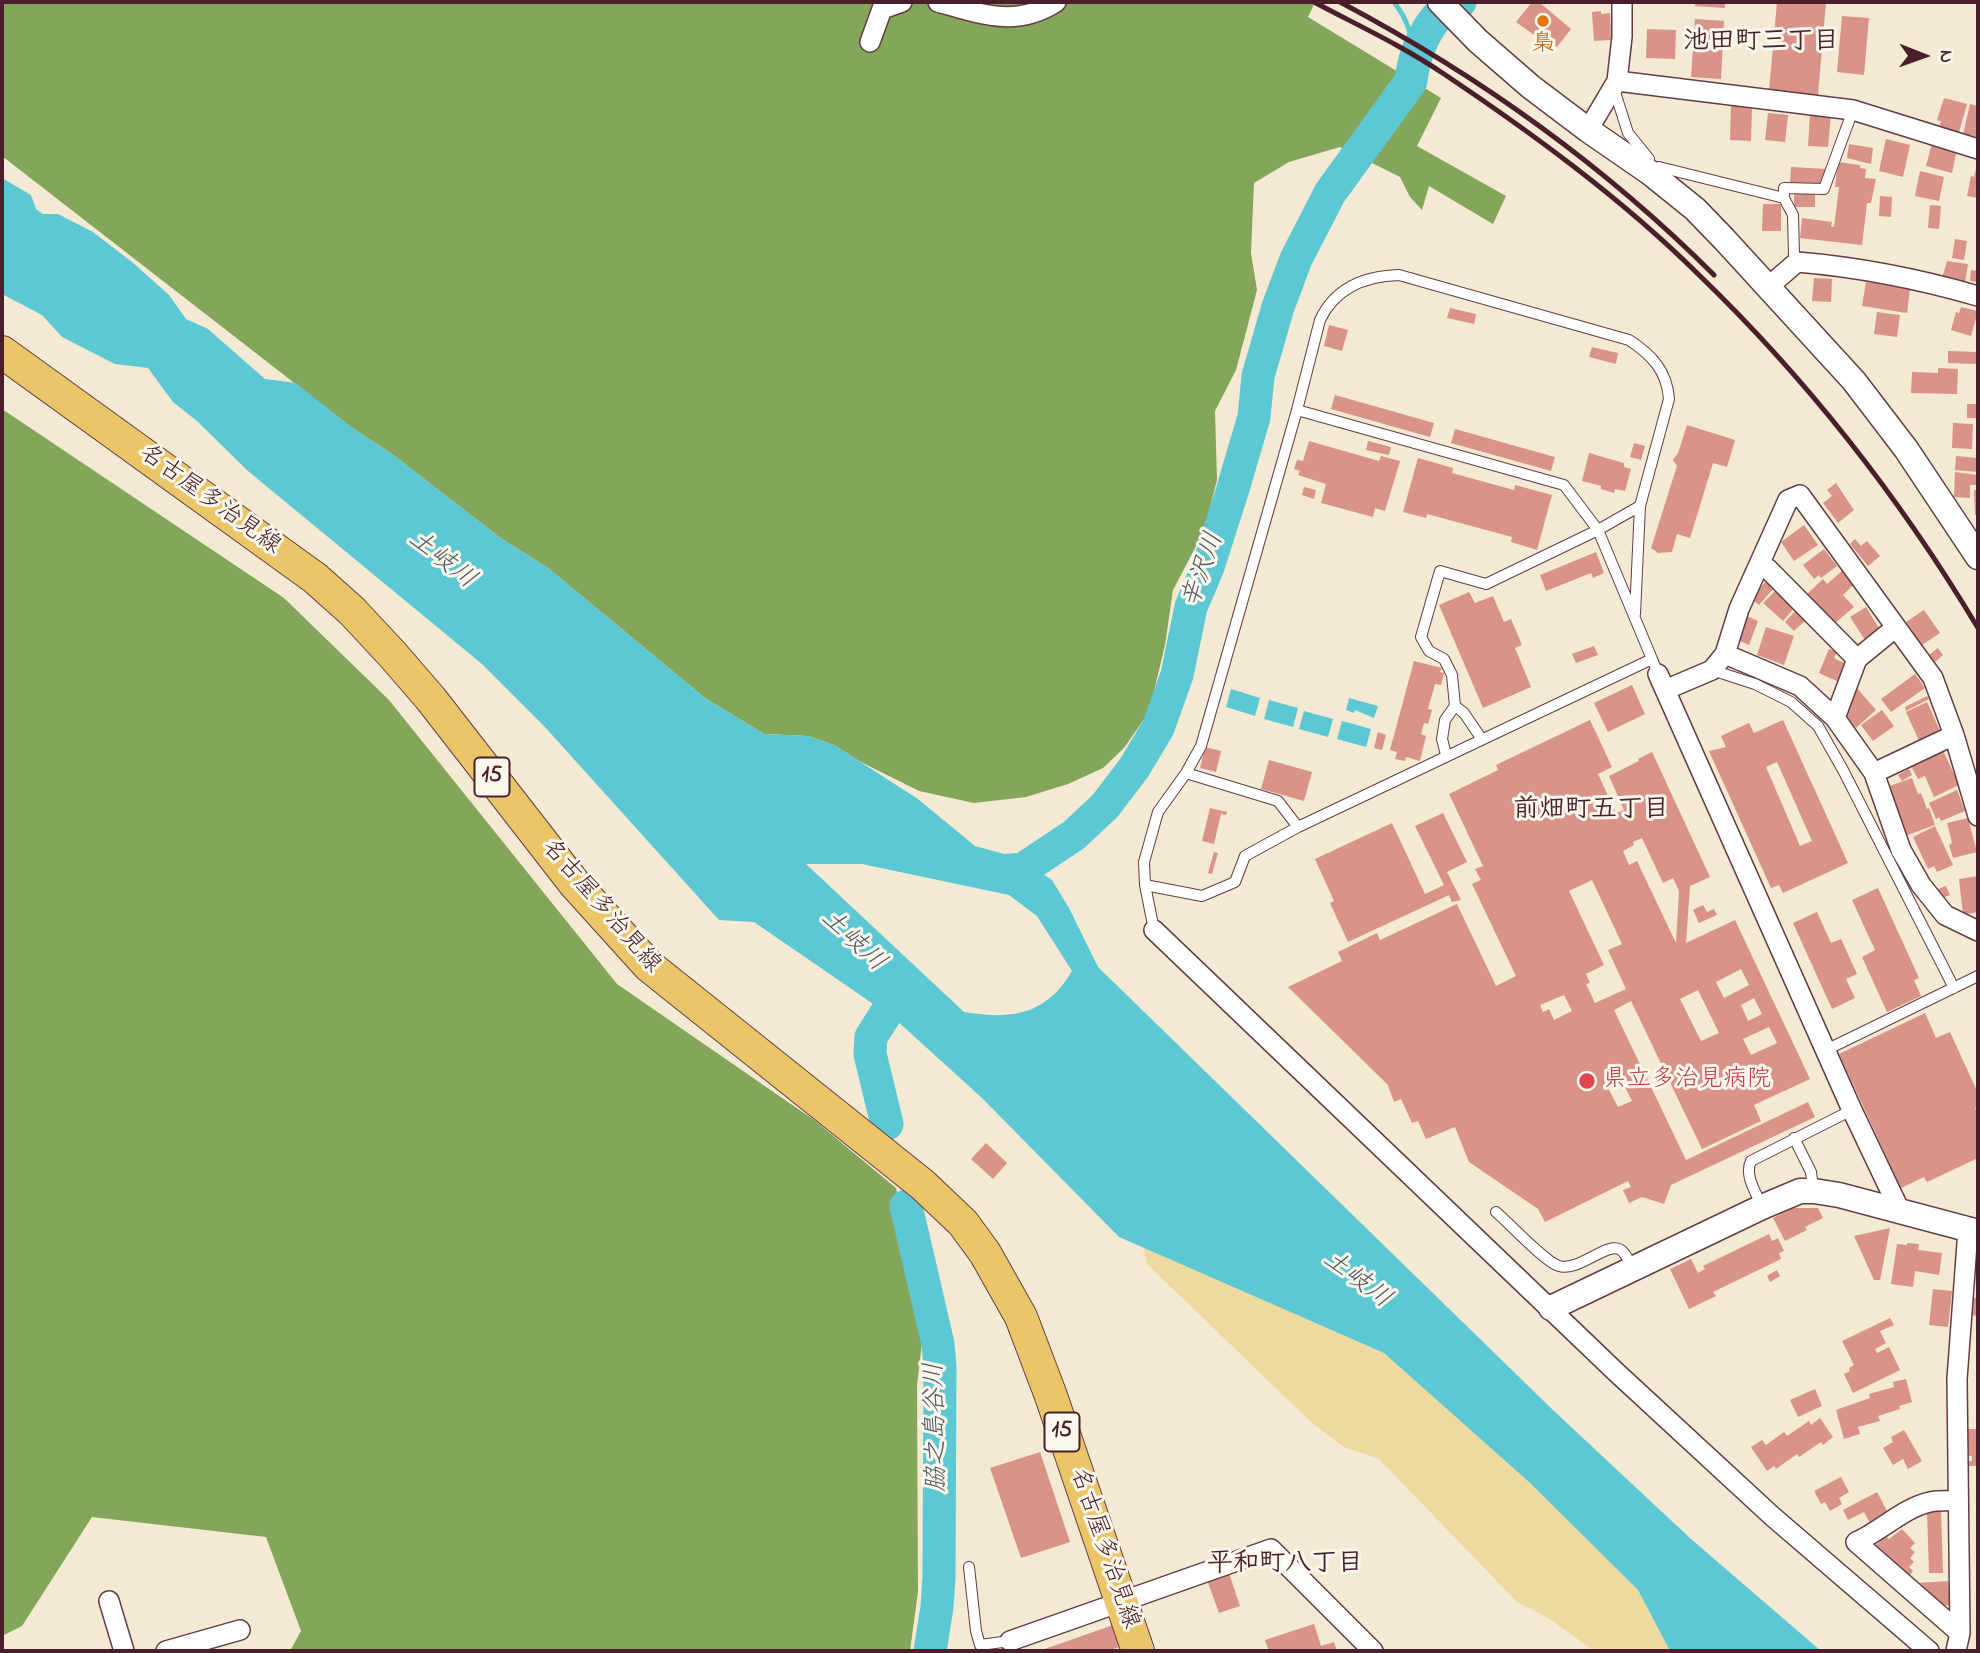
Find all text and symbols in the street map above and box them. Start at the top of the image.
marker: 梟 [1535,13,1551,29]
north arrow [1889,21,1959,91]
district label: 池田町三丁目 [1683,28,1839,60]
place label: 梟 [1531,32,1555,60]
text: N [1932,50,1959,63]
street label: 名古屋多治見線 [133,440,285,562]
water label: 土岐川 [401,525,481,597]
water label: 辛沢川 [1178,529,1232,613]
road number: 15 [475,758,510,796]
district label: 前畑町五丁目 [1513,796,1669,828]
street label: 名古屋多治見線 [534,834,666,980]
water label: 土岐川 [813,904,891,980]
place label: 県立多治見病院 [1603,1067,1771,1095]
marker: 県立多治見病院 [1577,1071,1597,1091]
water label: 土岐川 [1315,1245,1397,1317]
water label: 脇之島谷川 [921,1362,955,1492]
road number: 15 [1044,1413,1080,1452]
street label: 名古屋多治見線 [1062,1465,1144,1633]
district label: 平和町八丁目 [1207,1550,1363,1582]

